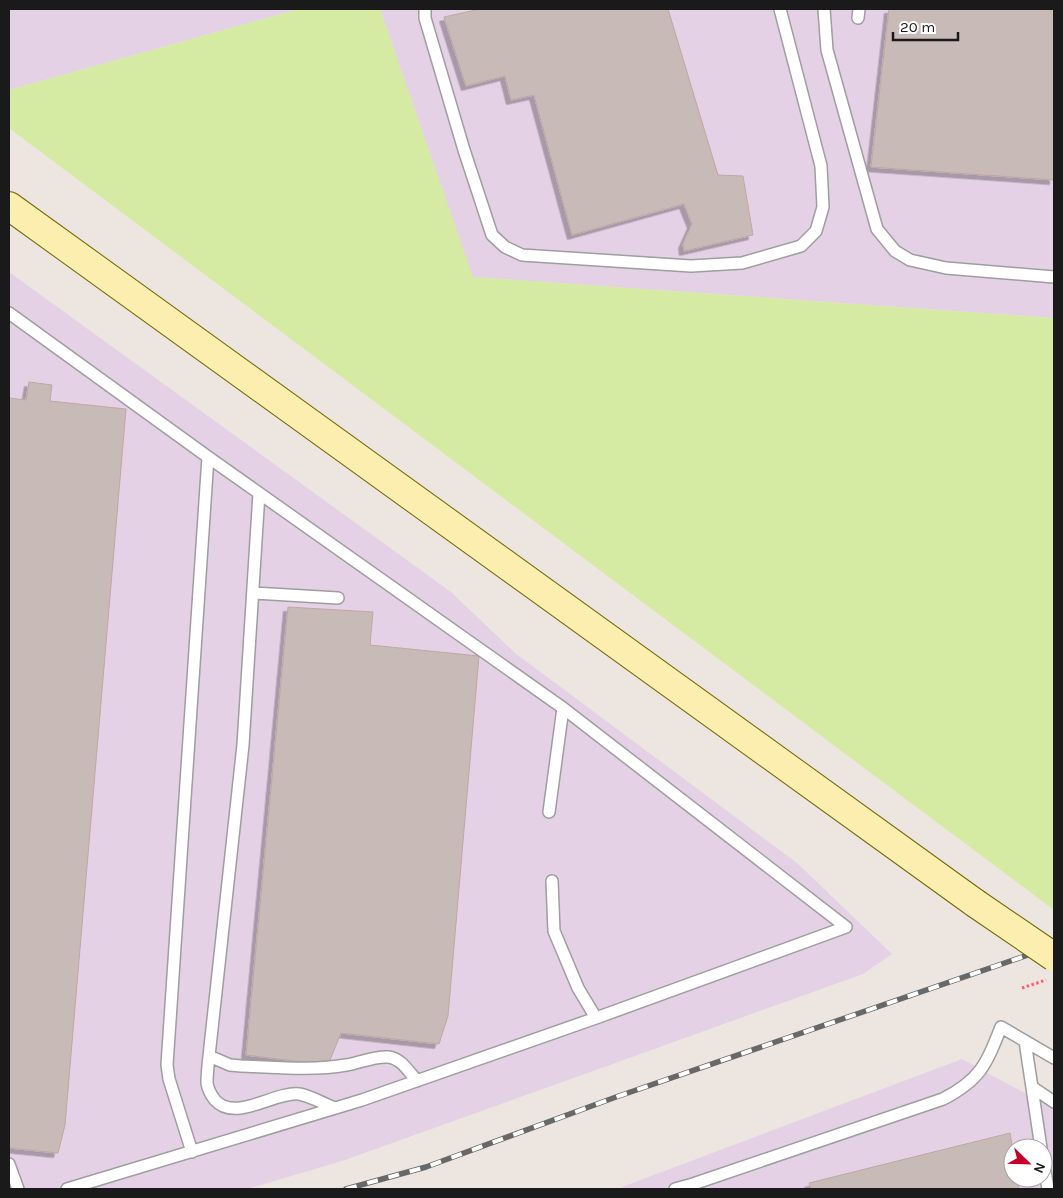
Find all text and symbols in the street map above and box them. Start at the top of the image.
scale bar [893,10,958,42]
text: 20 m [900,18,935,36]
north arrow [1003,1138,1053,1188]
text: N [1030,1160,1049,1176]

